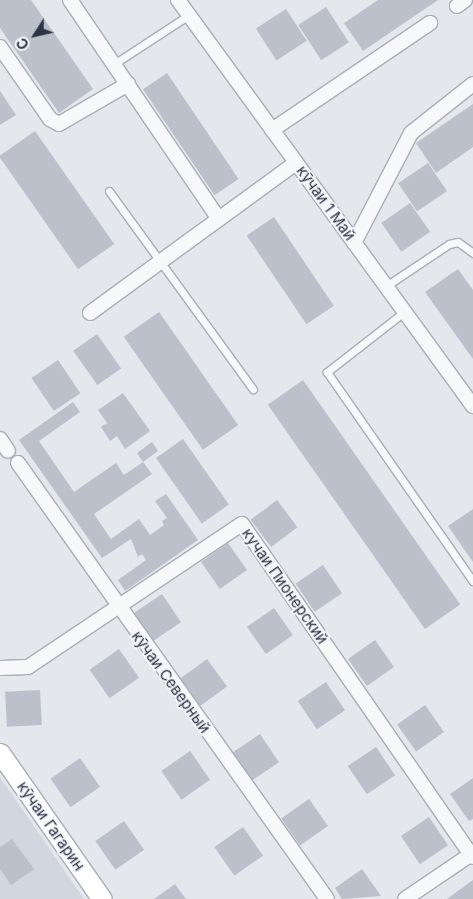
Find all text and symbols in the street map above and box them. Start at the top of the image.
north arrow [10,10,60,60]
text: С [12,35,32,53]
street label: кӯчаи 1 Май [293,162,359,244]
street label: кучаи Пионерский [238,525,332,647]
street label: кӯчаи Северный [128,628,214,736]
street label: кӯчаи Гагарин [14,778,88,874]

